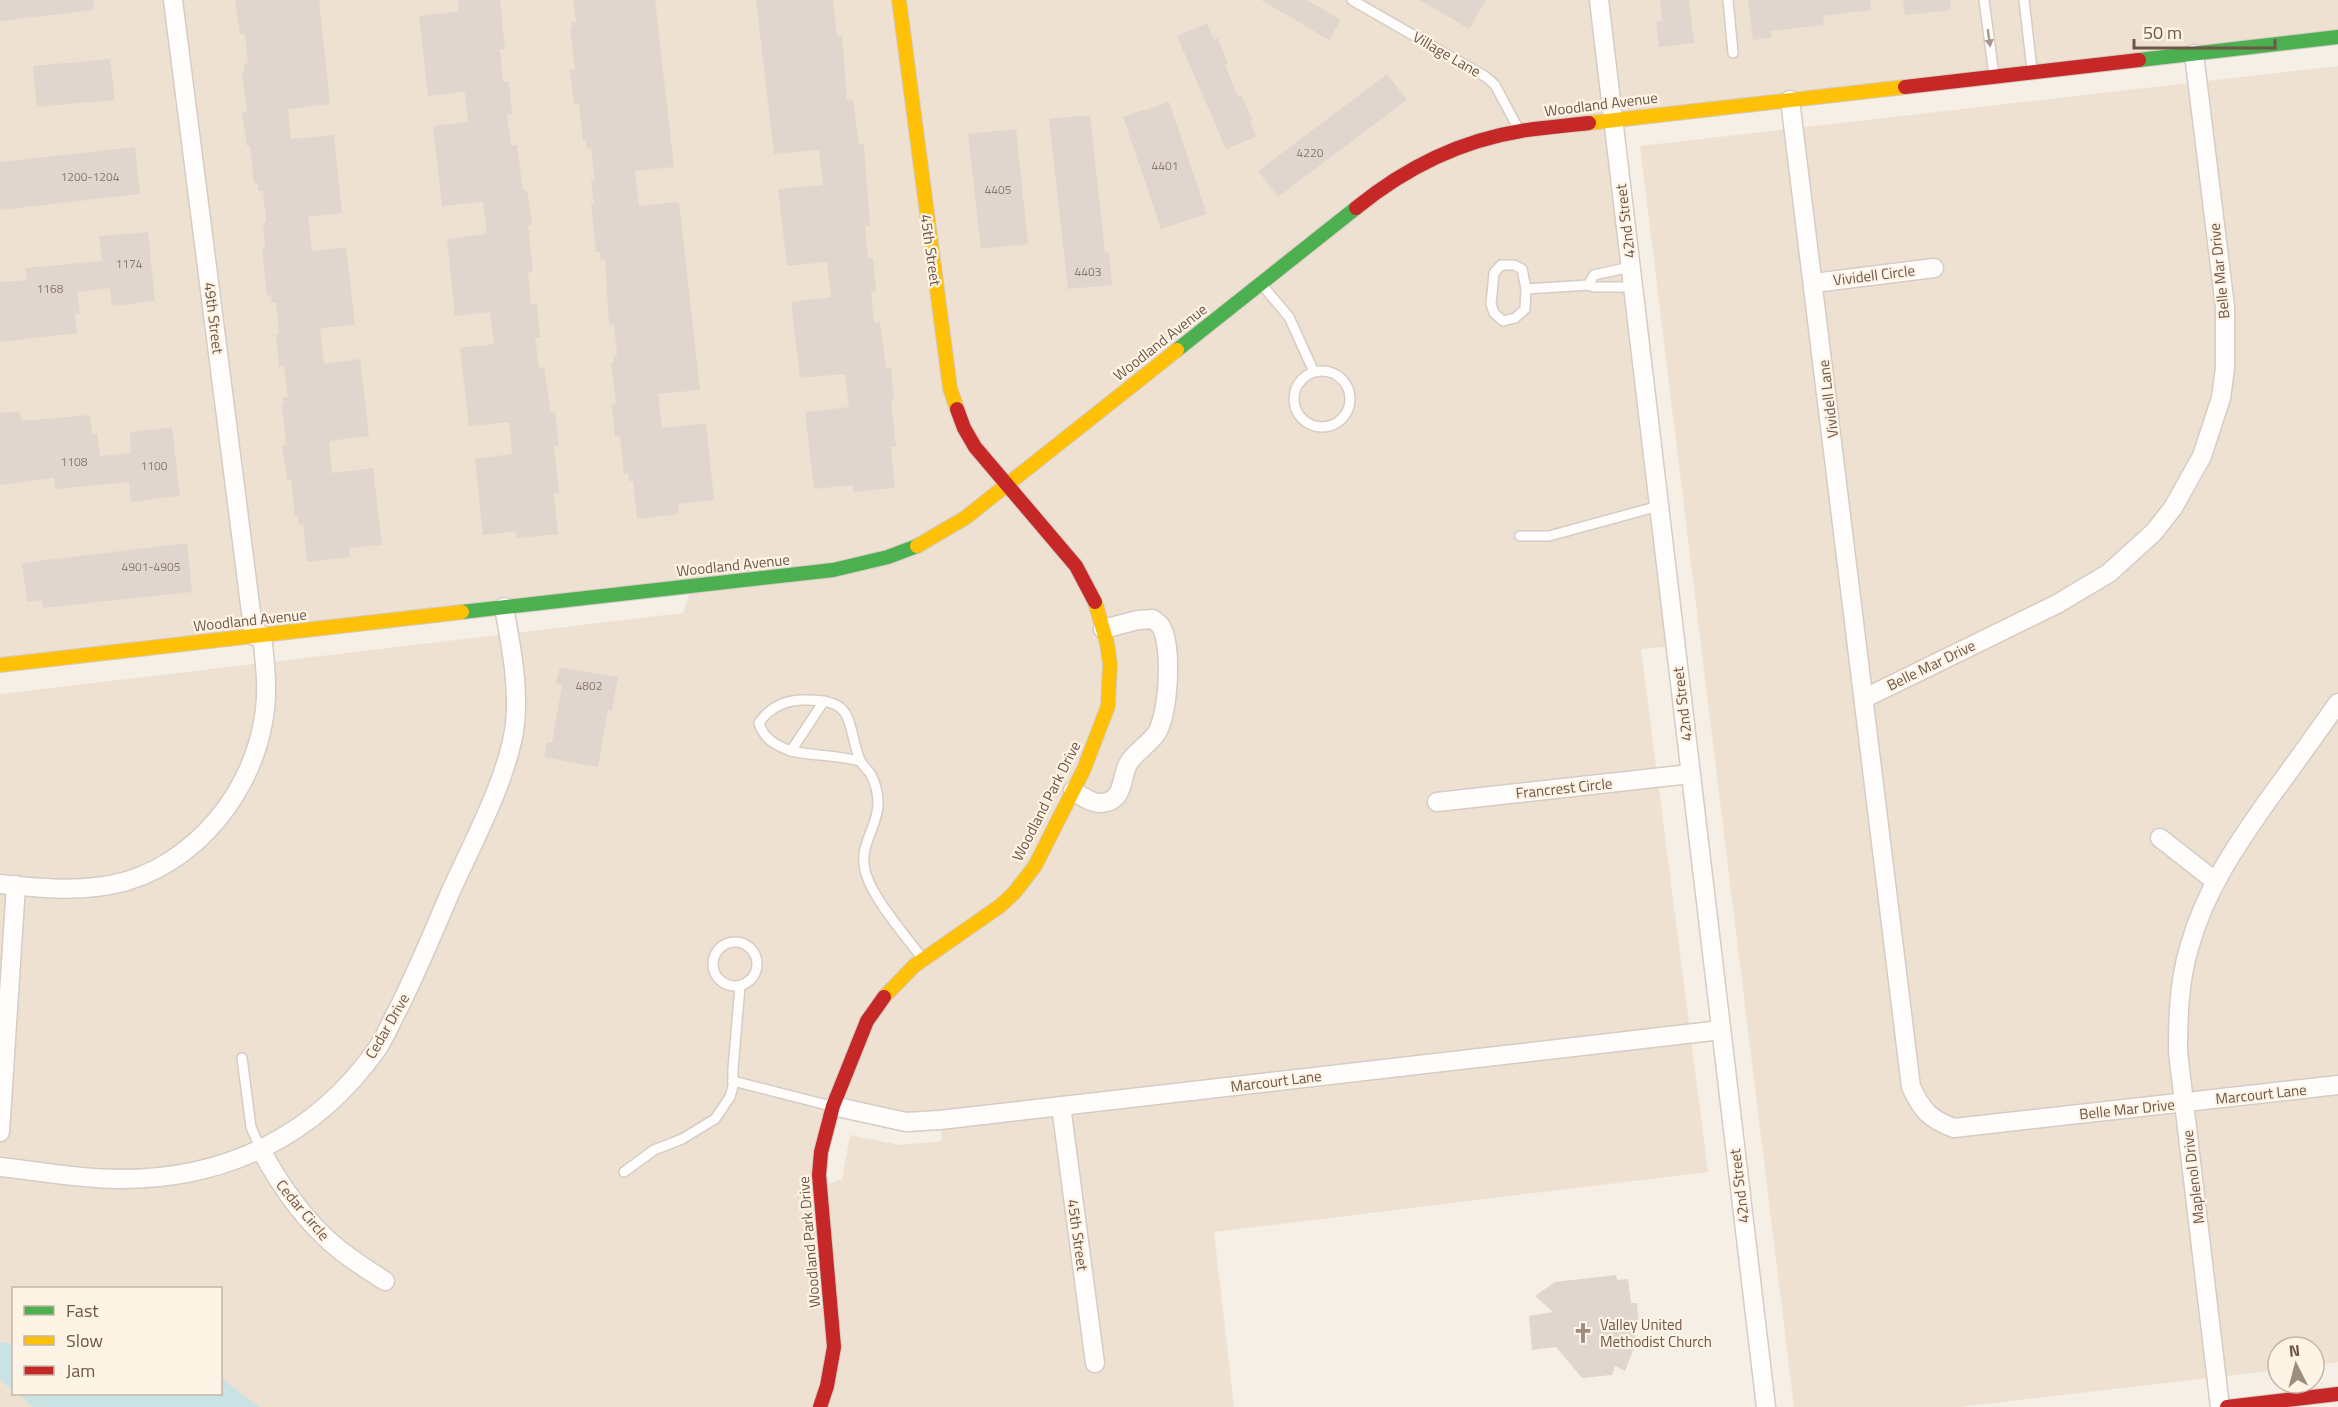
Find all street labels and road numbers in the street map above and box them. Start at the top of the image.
street label: Village Lane [1409,25,1485,83]
street label: Woodland Avenue [1543,86,1659,122]
street label: 42nd Street [1609,182,1641,260]
street label: 45th Street [915,213,948,288]
street label: Belle Mar Drive [2203,222,2235,320]
street label: Vividell Circle [1832,259,1916,291]
street label: 49th Street [198,281,230,356]
street label: Woodland Avenue [1108,298,1212,386]
street label: Vividell Lane [1812,359,1844,439]
street label: Woodland Avenue [675,548,791,582]
street label: Woodland Avenue [192,603,308,637]
street label: Belle Mar Drive [1883,634,1979,696]
street label: 42nd Street [1666,665,1698,743]
street label: Woodland Park Drive [1006,737,1086,865]
street label: Francrest Circle [1515,771,1613,805]
street label: Cedar Drive [359,989,415,1063]
street label: Marcourt Lane [1229,1064,1323,1098]
street label: Marcourt Lane [2214,1078,2308,1110]
street label: Belle Mar Drive [2078,1093,2176,1125]
street label: Maplenol Drive [2176,1129,2210,1225]
street label: 42nd Street [1723,1147,1755,1225]
street label: Cedar Circle [271,1174,335,1246]
street label: Woodland Park Drive [792,1175,826,1309]
street label: 45th Street [1062,1198,1095,1273]

